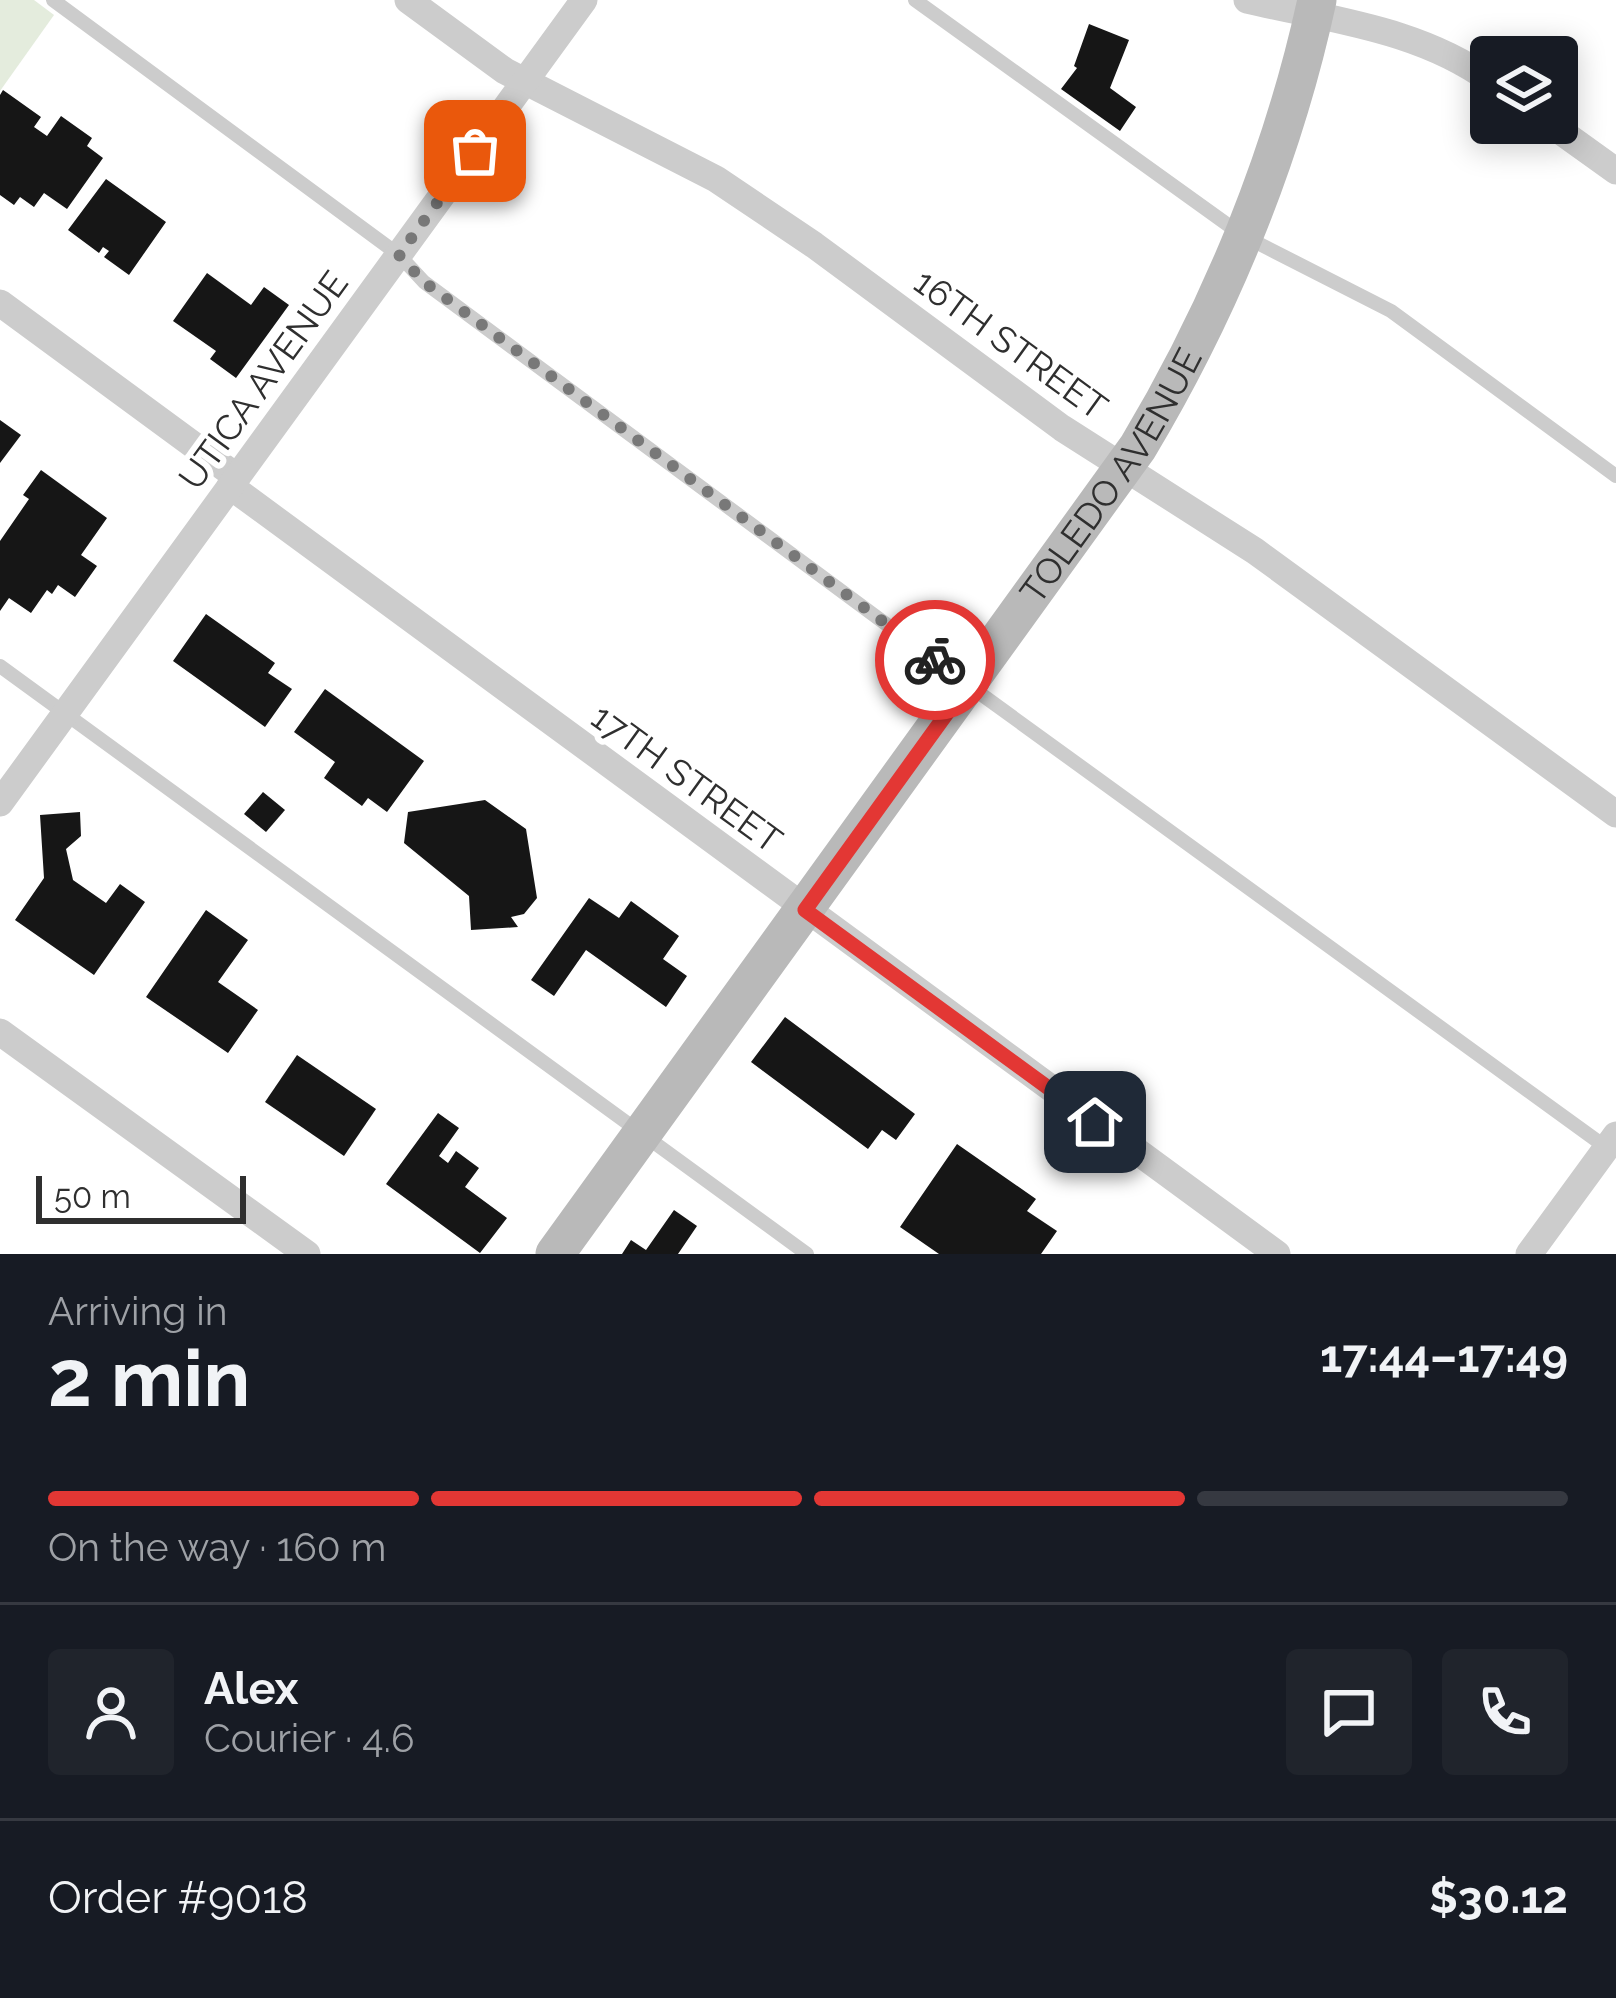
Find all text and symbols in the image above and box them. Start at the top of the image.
map controls [1470,36,1578,144]
button: layers [1470,36,1578,144]
pin [424,100,526,202]
icon: bag [442,118,508,184]
street label: 16TH STREET [907,260,1115,428]
street label: UTICA AVENUE [170,263,356,497]
street label: TOLEDO AVENUE [1011,341,1210,611]
courier [875,600,995,720]
icon: bike [902,627,968,693]
street label: 17TH STREET [584,695,790,861]
pin [1044,1071,1146,1173]
icon: home [1062,1089,1128,1155]
scale bar [36,1170,246,1223]
text: 50 m [54,1177,131,1216]
text: Arriving in [48,1288,228,1334]
text: 17:44–17:49 [1320,1330,1568,1383]
text: 2 min [48,1333,250,1424]
text: On the way · 160 m [48,1524,386,1570]
button: person [48,1649,174,1775]
button: chat [1286,1649,1412,1775]
button: phone [1442,1649,1568,1775]
text: Alex [204,1662,298,1715]
text: Courier · 4.6 [204,1715,414,1761]
text: Order #9018 [48,1871,308,1924]
text: $30.12 [1429,1871,1568,1924]

